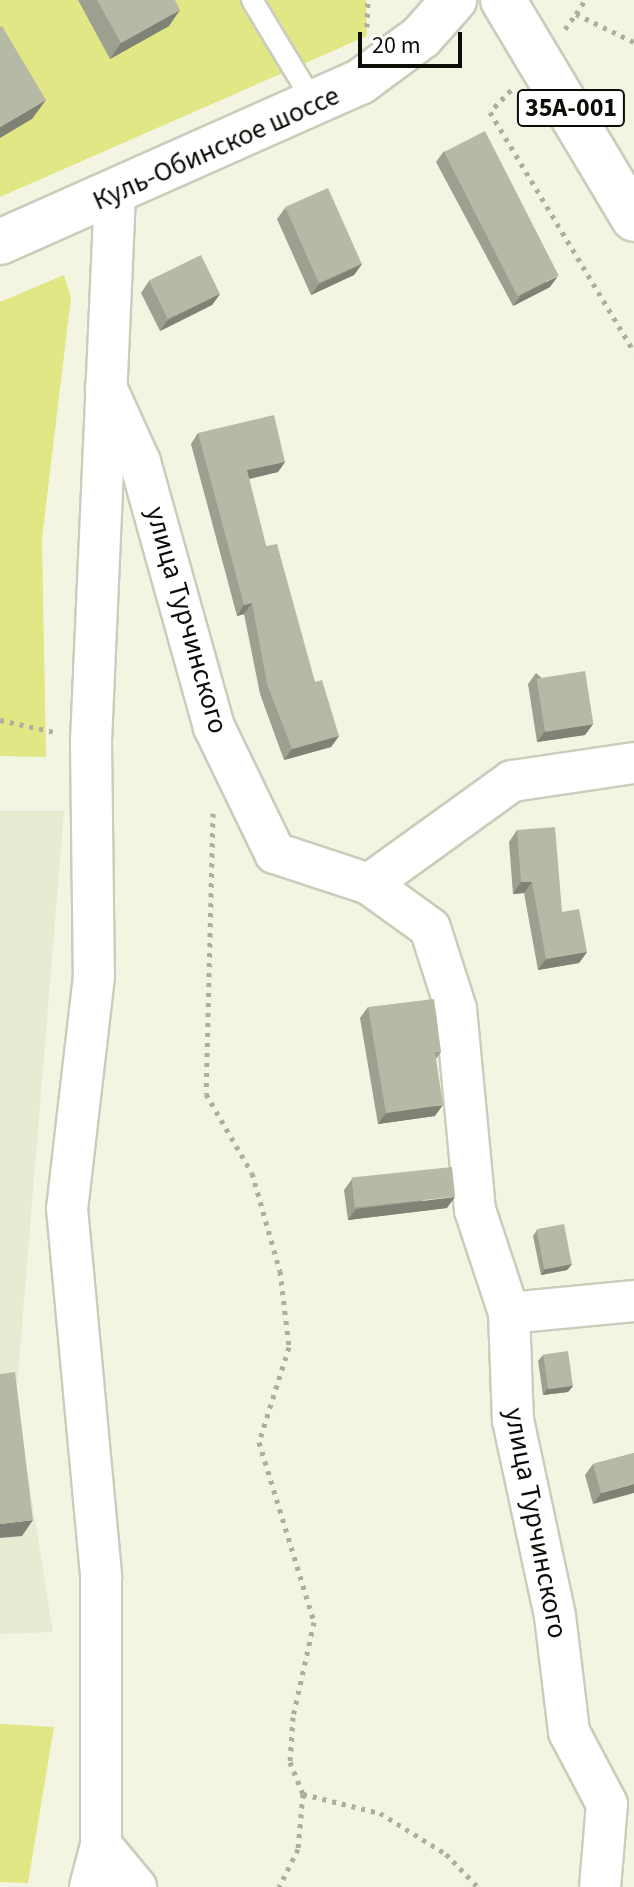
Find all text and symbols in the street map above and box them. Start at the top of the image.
scale bar [362,16,466,66]
text: 20 m [372,28,421,63]
street label: Куль-Обинское шоссе [87,78,345,218]
road number: 35А-001 [515,86,627,130]
street label: улица Турчинского [139,503,235,737]
street label: улица Турчинского [497,1405,575,1641]

